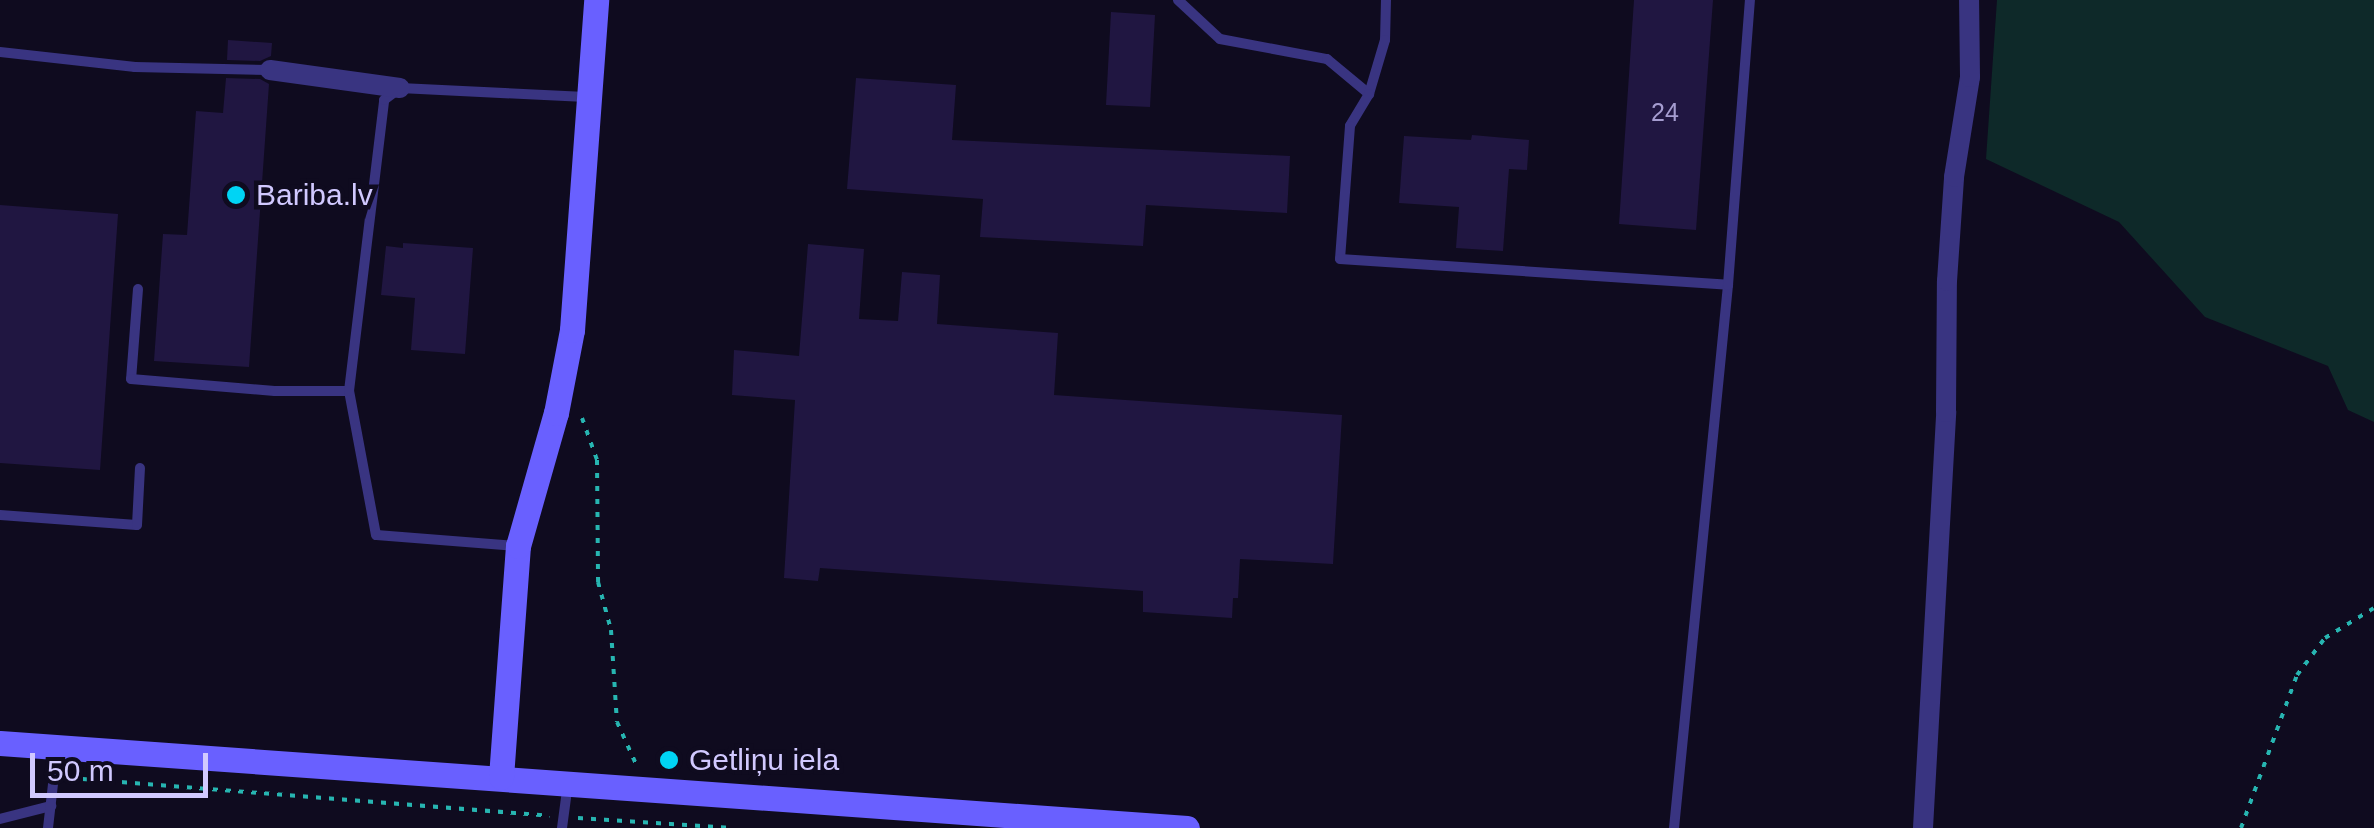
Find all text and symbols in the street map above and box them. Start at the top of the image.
house number: 24 [1651,97,1679,127]
place label: Bariba.lv [256,177,373,213]
marker: Bariba.lv [225,184,247,206]
scale bar [35,733,212,795]
place label: Getliņu iela [689,742,839,778]
marker: Getliņu iela [658,749,680,771]
text: 50 m [47,754,114,787]

